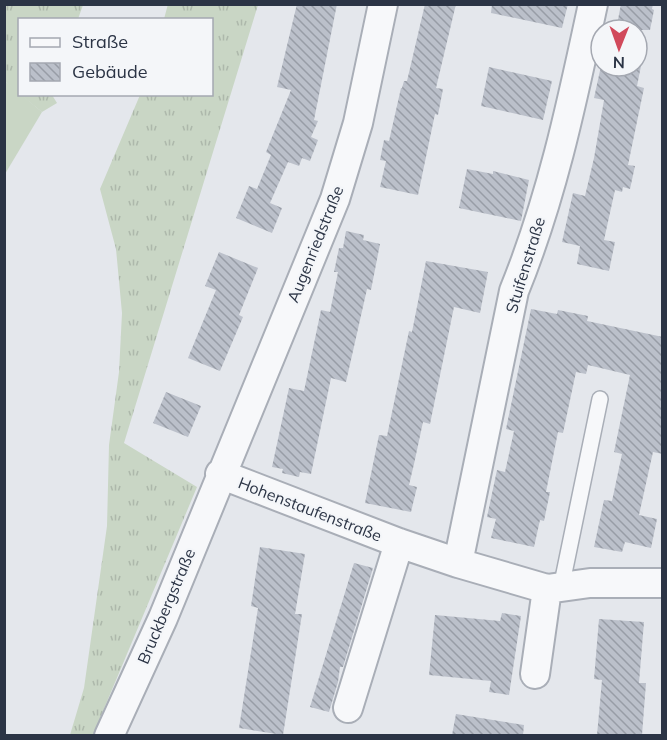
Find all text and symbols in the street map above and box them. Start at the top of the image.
legend [18,18,213,96]
north arrow [589,18,649,78]
text: Straße [72,30,128,53]
text: N [613,53,625,73]
text: Gebäude [72,60,148,83]
street label: Augenriedstraße [282,183,348,305]
street label: Stuifenstraße [501,215,549,315]
street label: Hohenstaufenstraße [235,472,385,546]
street label: Bruckbergstraße [133,545,199,667]

